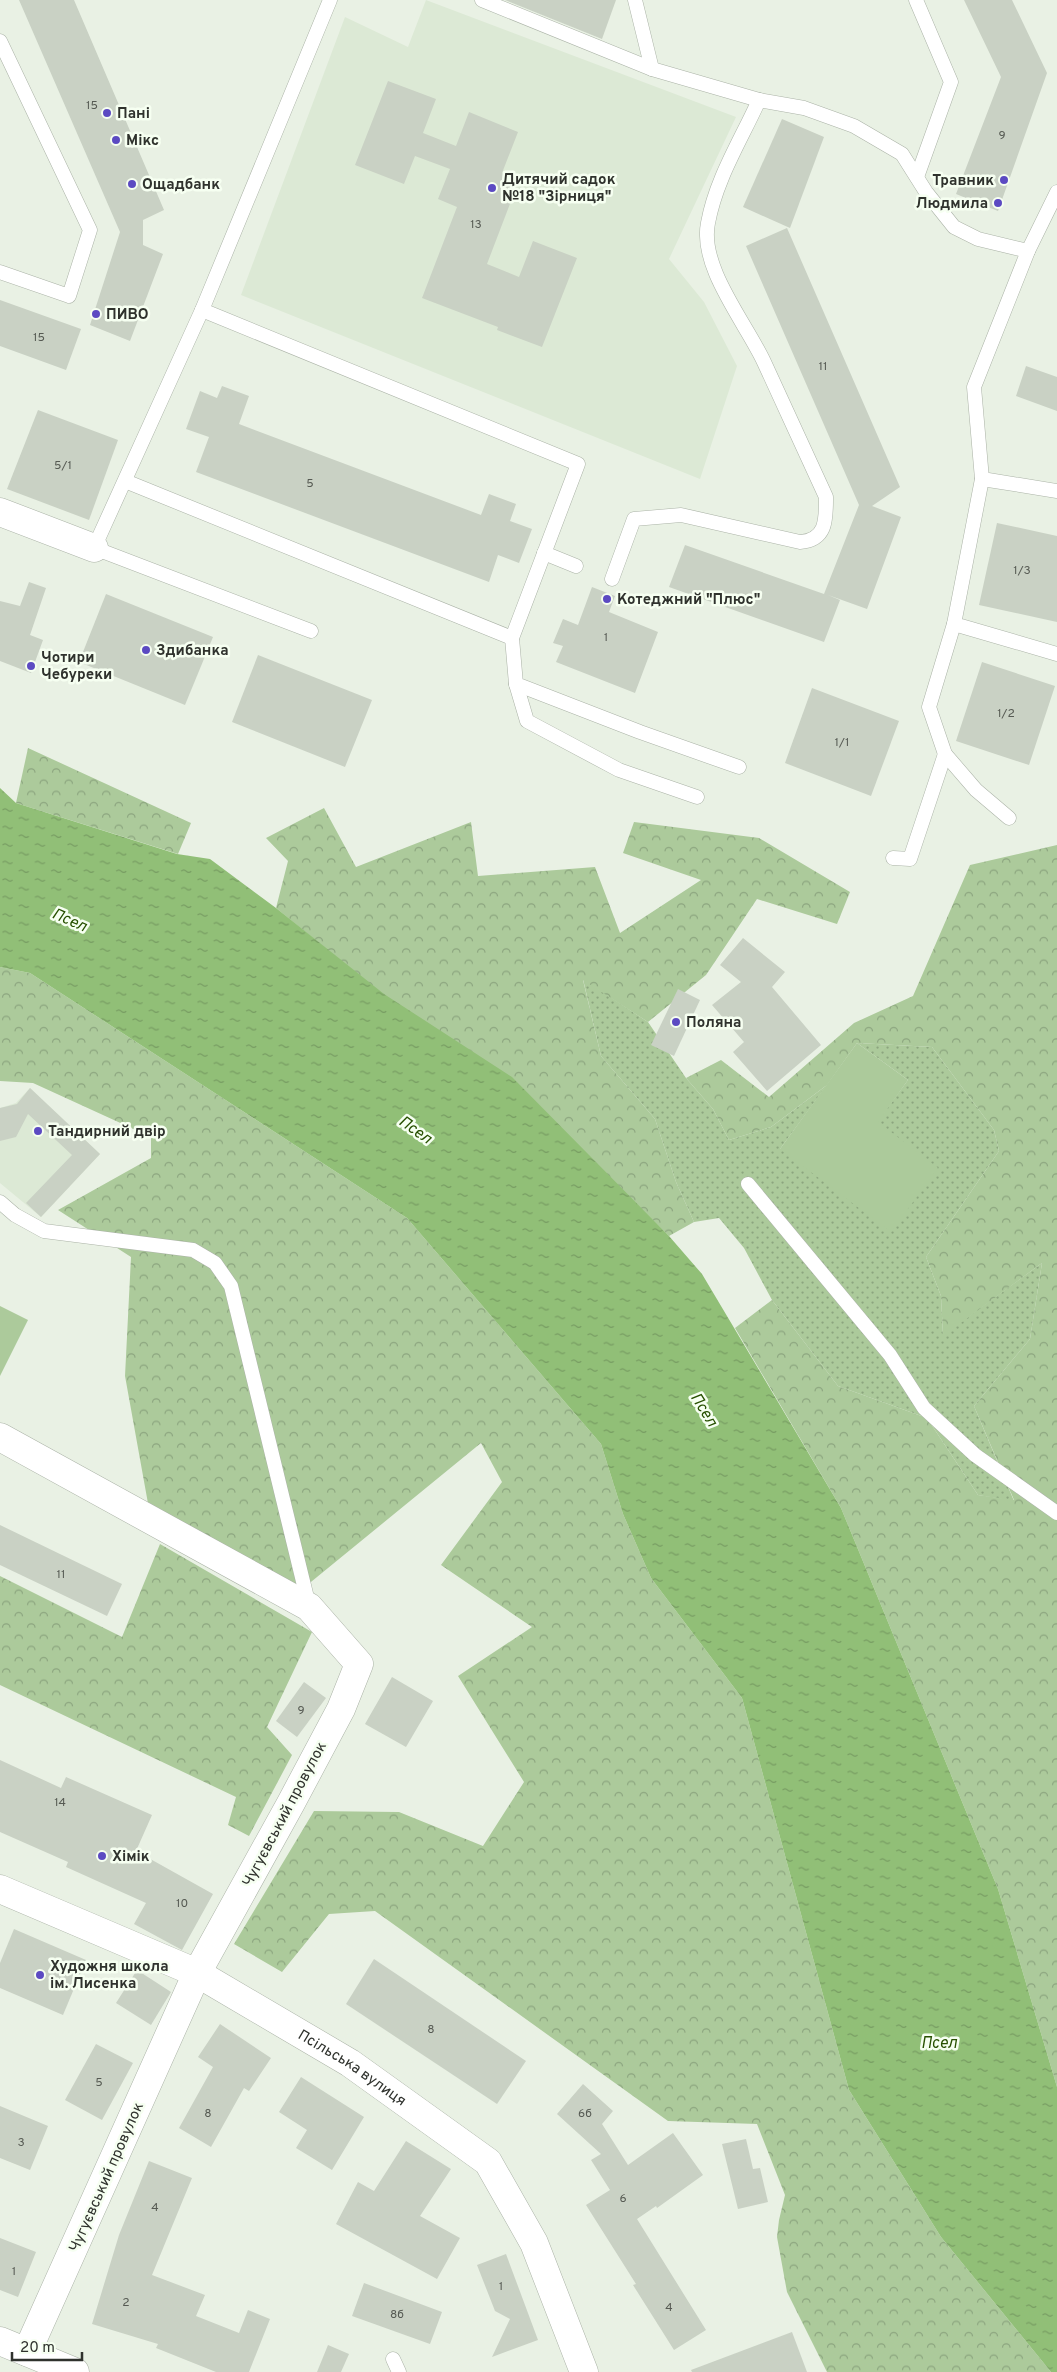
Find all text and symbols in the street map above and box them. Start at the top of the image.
house number: 15 [86,98,98,114]
place label: Пані [117,105,150,124]
marker: Пані [101,107,113,119]
house number: 9 [998,128,1006,144]
place label: Мікс [126,132,159,151]
marker: Мікс [110,134,122,146]
place label: Дитячий садок №18 "Зірниця" [502,171,616,207]
place label: Травник [932,172,994,191]
marker: Травник [998,174,1010,186]
place label: Ощадбанк [142,176,220,195]
marker: Ощадбанк [126,178,138,190]
marker: Дитячий садок №18 "Зірниця" [486,182,498,194]
place label: Людмила [916,195,988,214]
marker: Людмила [992,197,1004,209]
house number: 13 [470,217,482,233]
place label: ПИВО [106,306,149,325]
marker: ПИВО [90,308,102,320]
house number: 15 [33,330,45,346]
house number: 11 [819,359,827,375]
house number: 5/1 [54,458,72,474]
house number: 5 [306,476,314,492]
house number: 1/3 [1013,563,1031,579]
place label: Котеджний "Плюс" [617,591,760,610]
marker: Котеджний "Плюс" [601,593,613,605]
house number: 1 [604,630,608,646]
place label: Здибанка [156,642,229,661]
marker: Здибанка [140,644,152,656]
place label: Чотири Чебуреки [41,649,112,685]
marker: Чотири Чебуреки [25,660,37,672]
house number: 1/2 [997,706,1015,722]
house number: 1/1 [835,735,849,751]
water label: Псел [49,904,90,938]
place label: Поляна [686,1014,741,1033]
marker: Поляна [670,1016,682,1028]
water label: Псел [394,1112,436,1150]
place label: Тандирний двір [48,1123,166,1142]
marker: Тандирний двір [32,1125,44,1137]
water label: Псел [685,1389,722,1431]
house number: 11 [57,1567,65,1583]
house number: 9 [297,1703,305,1719]
street label: Чугуєвський провулок [239,1739,332,1891]
house number: 14 [54,1795,66,1811]
place label: Хімік [112,1848,150,1867]
marker: Хімік [96,1850,108,1862]
house number: 10 [176,1896,188,1912]
place label: Художня школа ім. Лисенка [50,1958,169,1994]
marker: Художня школа ім. Лисенка [34,1969,46,1981]
house number: 8 [427,2022,435,2038]
street label: Псільська вулиця [294,2026,409,2111]
water label: Псел [921,2034,958,2054]
house number: 5 [95,2075,103,2091]
street label: Чугуєвський провулок [66,2100,149,2255]
house number: 8 [204,2106,212,2122]
house number: 6б [578,2106,592,2122]
house number: 3 [17,2135,25,2151]
house number: 6 [619,2191,627,2207]
house number: 4 [151,2200,159,2216]
house number: 1 [12,2264,16,2280]
house number: 1 [499,2279,503,2295]
house number: 2 [122,2295,130,2311]
house number: 4 [665,2300,673,2316]
house number: 8б [390,2307,404,2323]
scale bar [12,2330,82,2362]
text: 20 m [20,2339,55,2358]

